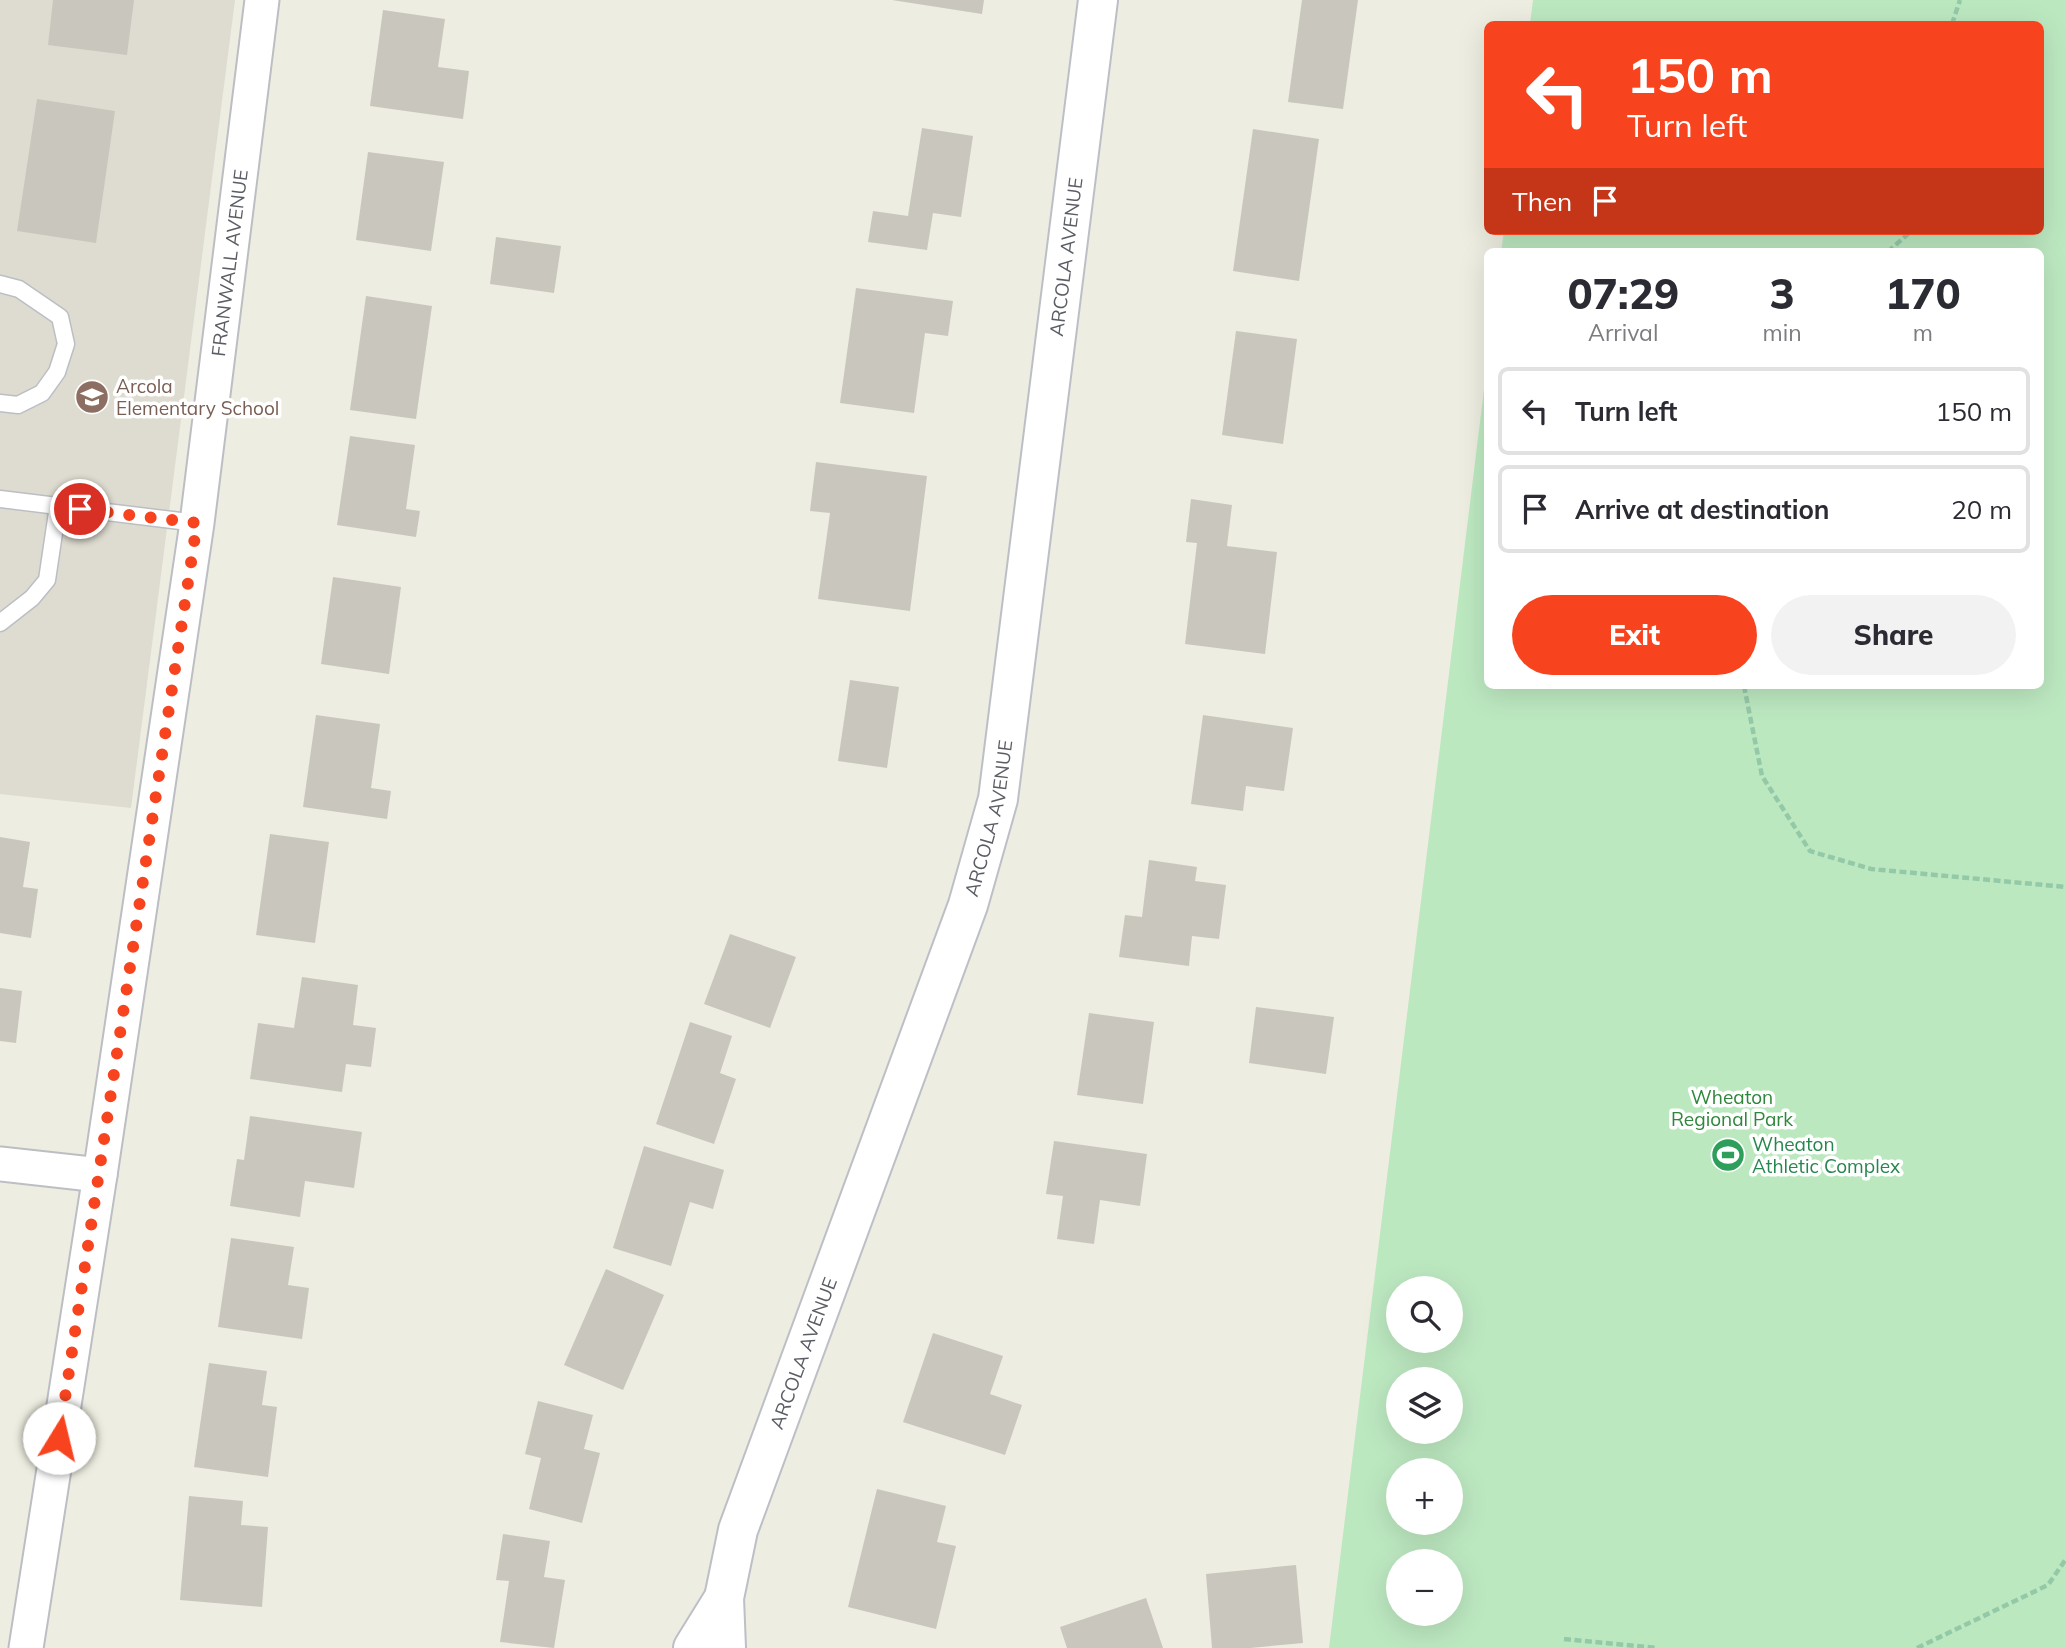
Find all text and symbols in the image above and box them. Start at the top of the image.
text: 150 m [1627,44,1773,105]
icon: left [1512,49,1603,140]
text: Turn left [1627,105,1747,145]
street label: FRANWALL AVENUE [206,168,253,358]
street label: ARCOLA AVENUE [1044,176,1088,338]
icon: arrive [1586,182,1624,220]
text: Then [1512,185,1572,218]
text: 07:29 [1567,267,1679,320]
text: 3 [1769,267,1795,320]
text: 170 [1885,267,1961,320]
text: Arrival [1588,318,1658,347]
text: min [1762,318,1802,347]
text: m [1913,318,1933,347]
place label: Arcola Elementary School [116,374,279,420]
school or university icon: Arcola Elementary School [73,378,111,416]
icon: left [1516,392,1554,430]
text: Turn left [1575,395,1677,428]
text: 150 m [1936,395,2012,428]
pin [50,479,110,539]
icon: arrive [61,490,99,528]
icon: arrive [1516,490,1554,528]
text: Arrive at destination [1575,493,1830,526]
text: 20 m [1951,493,2012,526]
button: Exit [1512,595,1757,675]
button: Share [1771,595,2016,675]
street label: ARCOLA AVENUE [959,739,1017,899]
park label: Wheaton Regional Park [1671,1085,1793,1131]
place label: Wheaton Athletic Complex [1752,1132,1900,1178]
sports icon: Wheaton Athletic Complex [1709,1136,1747,1174]
street label: ARCOLA AVENUE [764,1274,842,1432]
map controls [1386,1276,1463,1626]
button: search [1386,1276,1463,1353]
button: layers [1386,1367,1463,1444]
position arrow [22,1401,96,1475]
button: + [1386,1458,1463,1535]
button: − [1386,1549,1463,1626]

